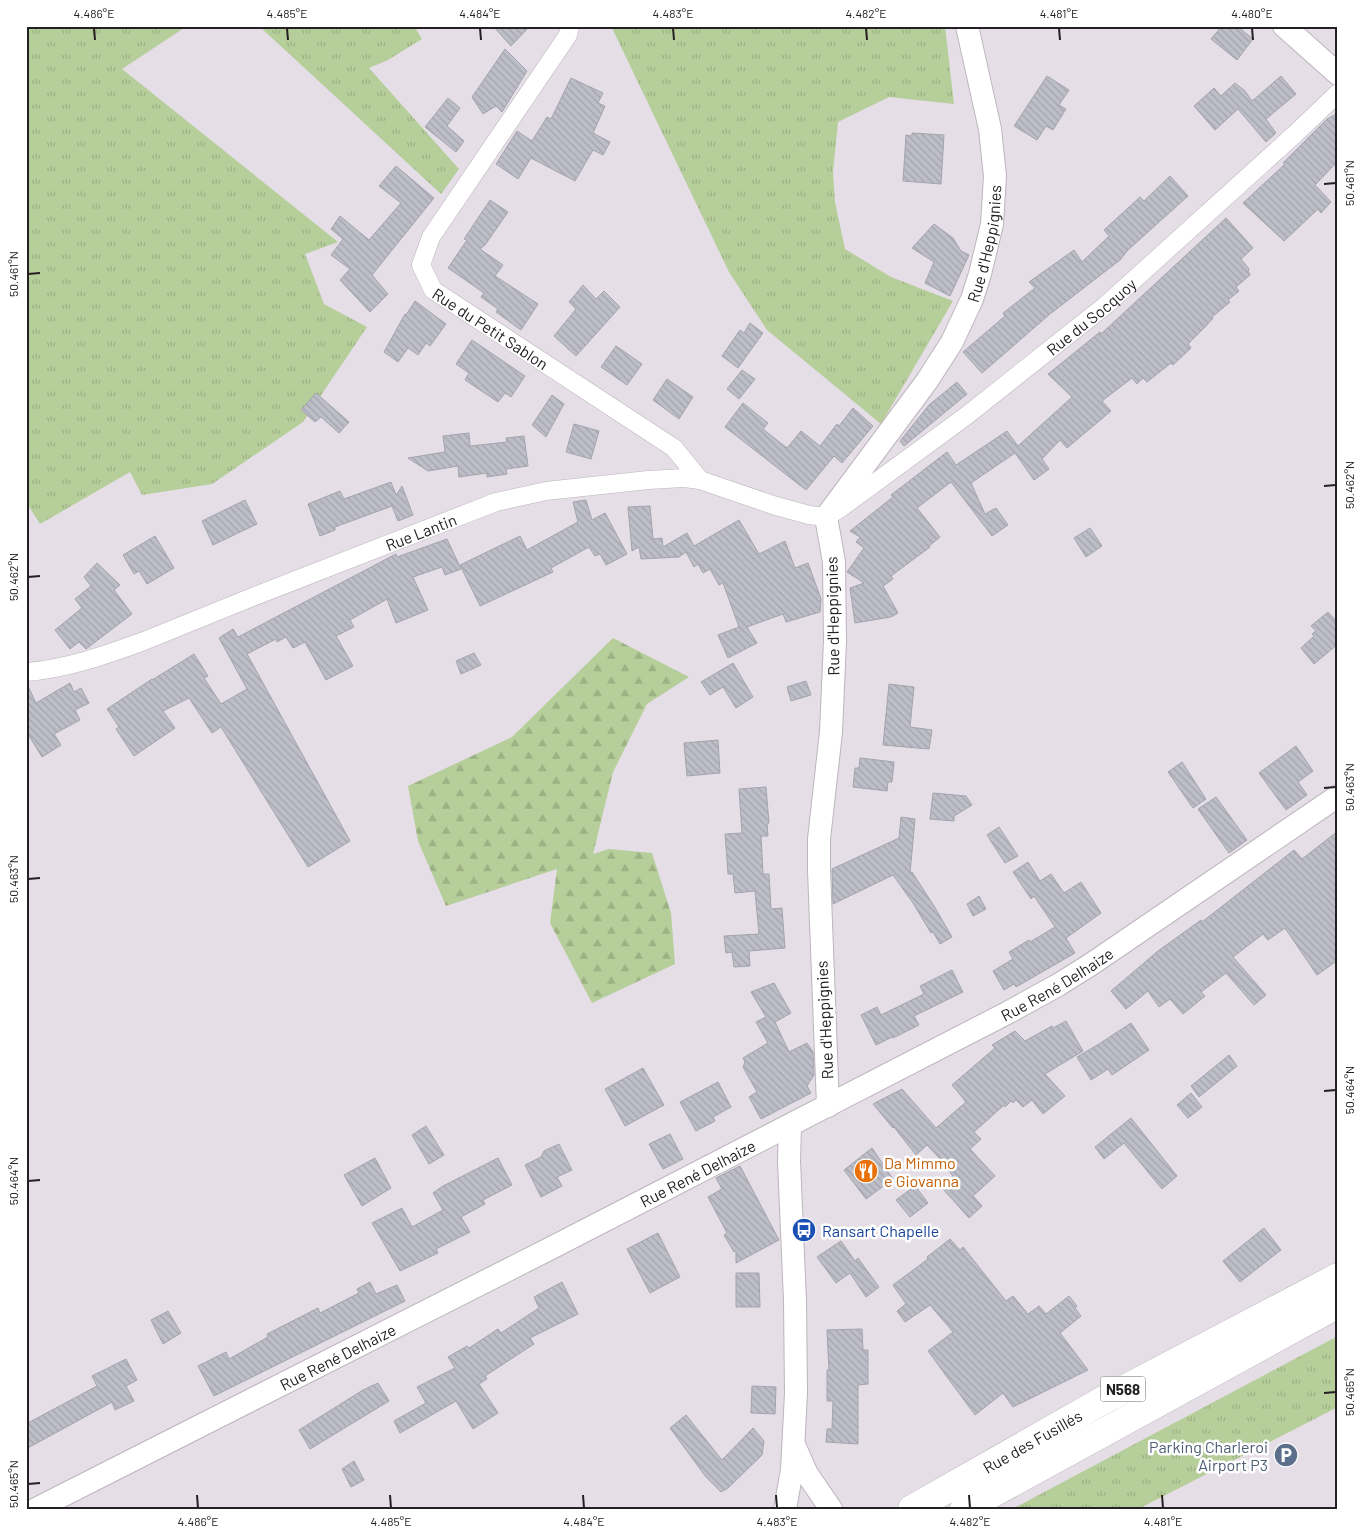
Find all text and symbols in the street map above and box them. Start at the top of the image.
text: 4.486°E [74,6,114,20]
text: 4.485°E [267,6,307,20]
text: 4.484°E [459,6,501,20]
text: 4.483°E [653,6,693,20]
text: 4.482°E [845,6,887,20]
text: 4.481°E [1040,6,1078,20]
text: 4.480°E [1231,6,1273,20]
text: 50.461°N [1342,160,1356,206]
street label: Rue d'Heppignies [962,184,1004,304]
text: 50.461°N [6,251,20,297]
street label: Rue du Socquoy [1042,273,1140,358]
street label: Rue du Petit Sablon [429,283,552,373]
text: 50.462°N [1342,461,1356,509]
street label: Rue Lantin [382,509,459,554]
text: 50.462°N [6,553,20,601]
street label: Rue d'Heppignies [821,556,843,676]
text: 50.463°N [1342,763,1356,811]
text: 50.463°N [6,855,20,903]
street label: Rue René Delhaize [997,943,1116,1024]
street label: Rue d'Heppignies [811,960,837,1080]
text: 50.464°N [1342,1066,1356,1114]
street label: Rue René Delhaize [636,1135,758,1210]
place label: Da Mimmo e Giovanna [884,1153,959,1190]
text: 50.464°N [6,1157,20,1205]
restaurant icon: Da Mimmo e Giovanna [853,1158,879,1184]
bus stop icon: Ransart Chapelle [791,1217,817,1243]
place label: Ransart Chapelle [822,1221,939,1240]
street label: Rue René Delhaize [276,1319,399,1393]
text: 50.465°N [1342,1368,1356,1416]
road number: N568 [1100,1376,1146,1402]
street label: Rue des Fusillés [979,1405,1085,1476]
place label: Parking Charleroi Airport P3 [1149,1437,1268,1474]
parking icon: Parking Charleroi Airport P3 [1273,1442,1299,1468]
text: 50.465°N [6,1460,20,1508]
text: 4.486°E [178,1514,218,1528]
text: 4.485°E [371,1514,411,1528]
text: 4.484°E [563,1514,605,1528]
text: 4.483°E [757,1514,797,1528]
text: 4.482°E [949,1514,991,1528]
text: 4.481°E [1144,1514,1182,1528]

